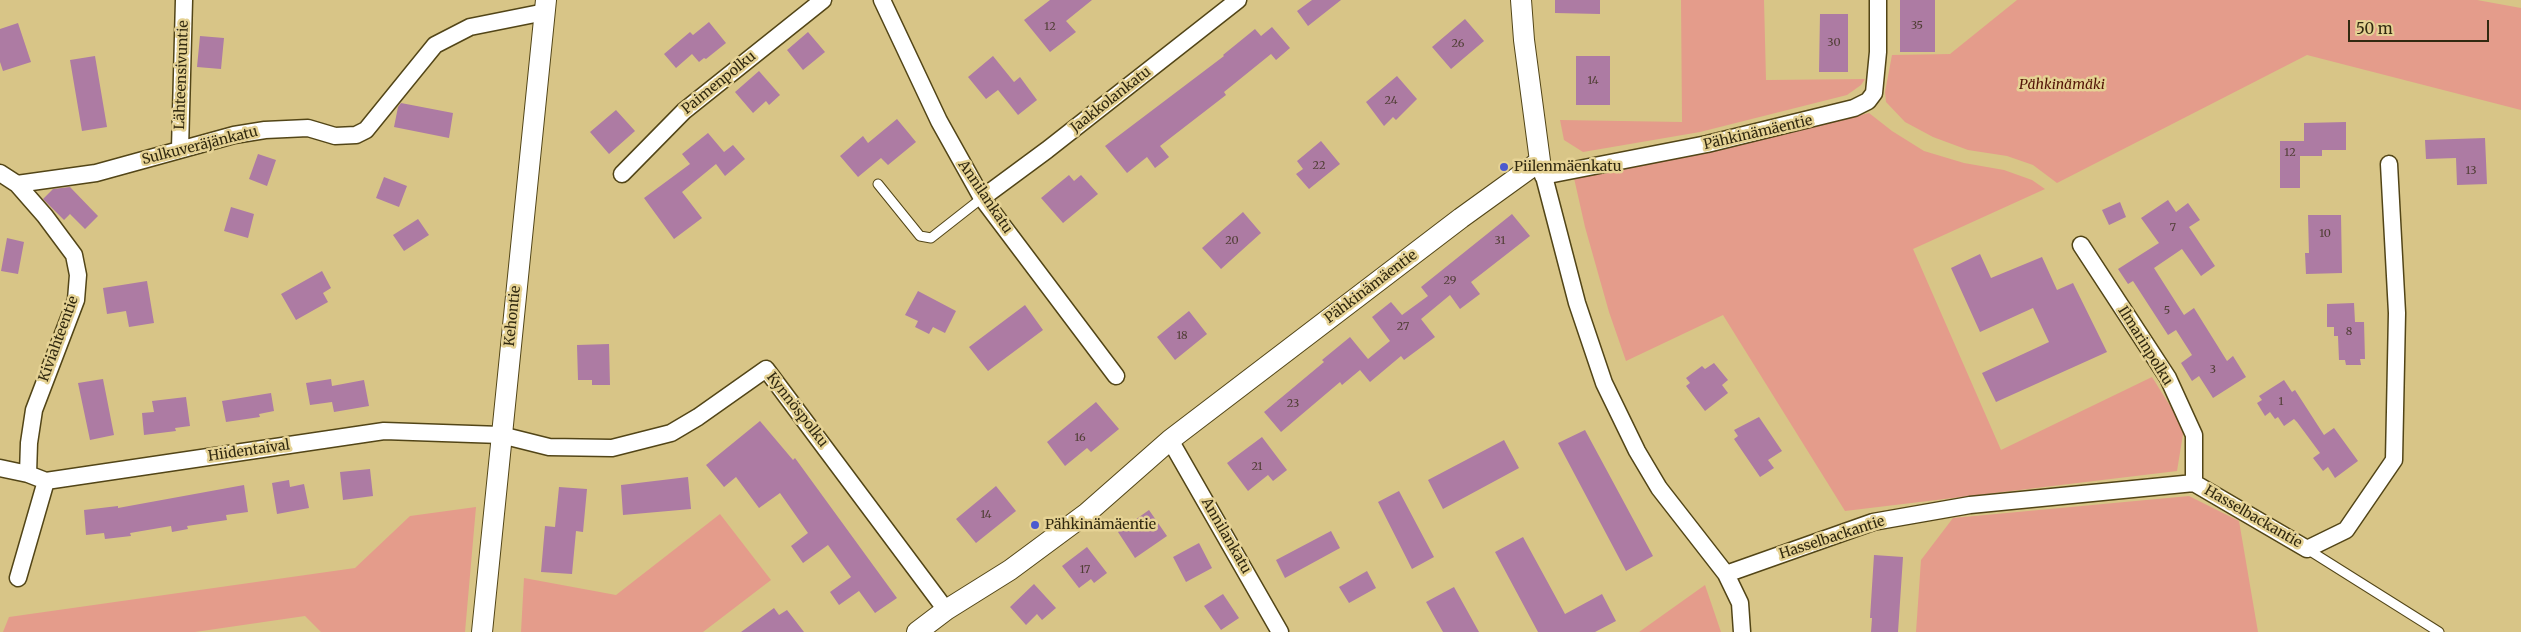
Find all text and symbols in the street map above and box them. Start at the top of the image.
scale bar [2351,10,2492,42]
house number: 35 [1911,19,1923,33]
text: 50 m [2356,19,2393,38]
street label: Lähteensivuntie [172,20,192,130]
house number: 12 [1044,20,1056,34]
house number: 30 [1827,36,1841,50]
house number: 26 [1452,37,1464,51]
street label: Paimenpolku [679,48,759,118]
street label: Jaakkolankatu [1068,64,1154,136]
house number: 14 [1587,74,1599,88]
park label: Pähkinämäki [2019,77,2105,93]
house number: 24 [1385,94,1397,108]
street label: Pähkinämäentie [1702,112,1814,154]
street label: Sulkuveräjänkatu [140,123,260,169]
house number: 12 [2284,146,2296,160]
street label: Annilankatu [954,157,1016,237]
house number: 22 [1313,159,1325,173]
place label: Piilenmäenkatu [1514,159,1621,175]
marker: Piilenmäenkatu [1498,161,1510,173]
house number: 13 [2466,164,2476,178]
house number: 7 [2170,221,2176,235]
house number: 10 [2319,227,2331,241]
house number: 20 [1225,234,1239,248]
house number: 31 [1495,234,1505,248]
street label: Pähkinämäentie [1322,247,1420,327]
house number: 29 [1444,274,1456,288]
street label: Kehontie [501,285,525,347]
street label: Kiviahteentie [36,294,82,384]
street label: Ilmarinpolku [2114,303,2176,389]
house number: 5 [2164,304,2170,318]
house number: 27 [1397,320,1409,334]
house number: 8 [2346,325,2352,339]
house number: 18 [1176,329,1188,343]
house number: 3 [2210,363,2216,377]
street label: Kynnöspolku [763,369,831,451]
house number: 1 [2279,395,2283,409]
house number: 23 [1287,397,1299,411]
house number: 16 [1074,431,1086,445]
street label: Hiidentaival [207,437,291,465]
house number: 21 [1251,460,1263,474]
street label: Hasselbackantie [2201,482,2305,552]
street label: Annilankatu [1198,495,1254,577]
house number: 14 [980,508,992,522]
street label: Hasselbackantie [1777,513,1887,563]
place label: Pähkinämäentie [1045,517,1156,533]
marker: Pähkinämäentie [1029,519,1041,531]
house number: 17 [1080,563,1090,577]

